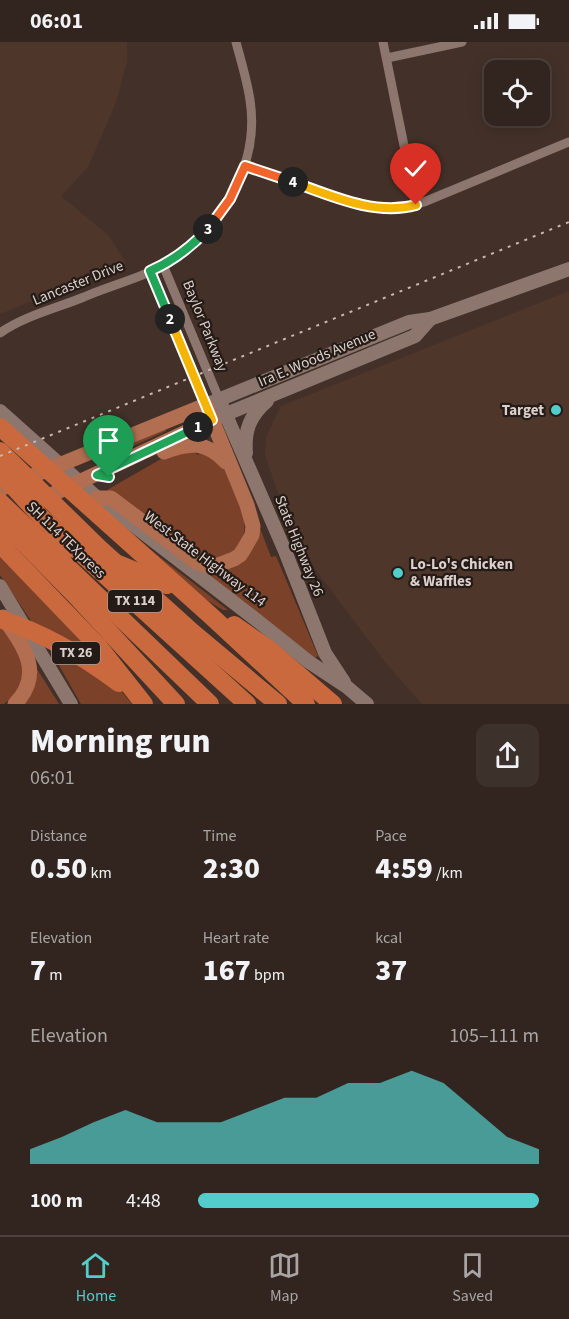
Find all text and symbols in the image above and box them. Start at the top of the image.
text: 06:01 [30,5,83,37]
map controls [484,60,550,126]
button: locate [484,60,550,126]
pin [390,143,441,205]
icon: check [399,152,432,185]
pin: 4 [278,167,308,197]
text: 4 [289,171,297,193]
pin: 3 [193,214,223,244]
text: 3 [204,218,212,240]
street label: Lancaster Drive [29,255,127,311]
street label: Baylor Parkway [177,277,233,375]
pin: 2 [155,304,185,334]
text: 2 [166,308,174,330]
street label: Ira E. Woods Avenue [255,324,379,392]
place label: Target [502,400,544,421]
marker: Target [549,403,563,417]
pin: 1 [183,412,213,442]
pin [83,415,134,477]
text: 1 [194,416,202,438]
icon: arrive [92,424,125,457]
street label: State Highway 26 [269,492,329,600]
street label: SH 114 TEXpress [22,497,110,583]
street label: West State Highway 114 [140,506,271,612]
place label: Lo-Lo's Chicken & Waffles [410,554,513,592]
marker: Lo-Lo's Chicken & Waffles [391,566,405,580]
road number: TX 114 [108,590,162,612]
road number: TX 26 [52,642,100,664]
text: Morning run [30,718,210,765]
button: share [476,724,539,787]
text: 06:01 [30,764,75,792]
text: Distance [30,825,87,847]
text: Time [203,825,236,847]
text: Pace [375,825,407,847]
text: 0.50 [30,847,87,890]
text: 2:30 [203,847,260,890]
text: 4:59 [375,847,433,890]
text: km [87,862,112,884]
text: /km [433,862,463,884]
text: Elevation [30,927,92,949]
text: Heart rate [203,927,269,949]
text: kcal [375,927,402,949]
text: 7 [30,949,46,992]
text: 167 [203,949,251,992]
text: 37 [375,949,407,992]
text: m [46,964,63,986]
text: bpm [251,964,285,986]
text: Elevation [30,1022,108,1050]
text: 105–111 m [449,1022,539,1050]
text: 100 m [30,1187,83,1215]
text: 4:48 [126,1187,161,1215]
tab: Home [76,1249,116,1307]
tab: Map [268,1249,301,1307]
tab: Saved [452,1249,493,1307]

